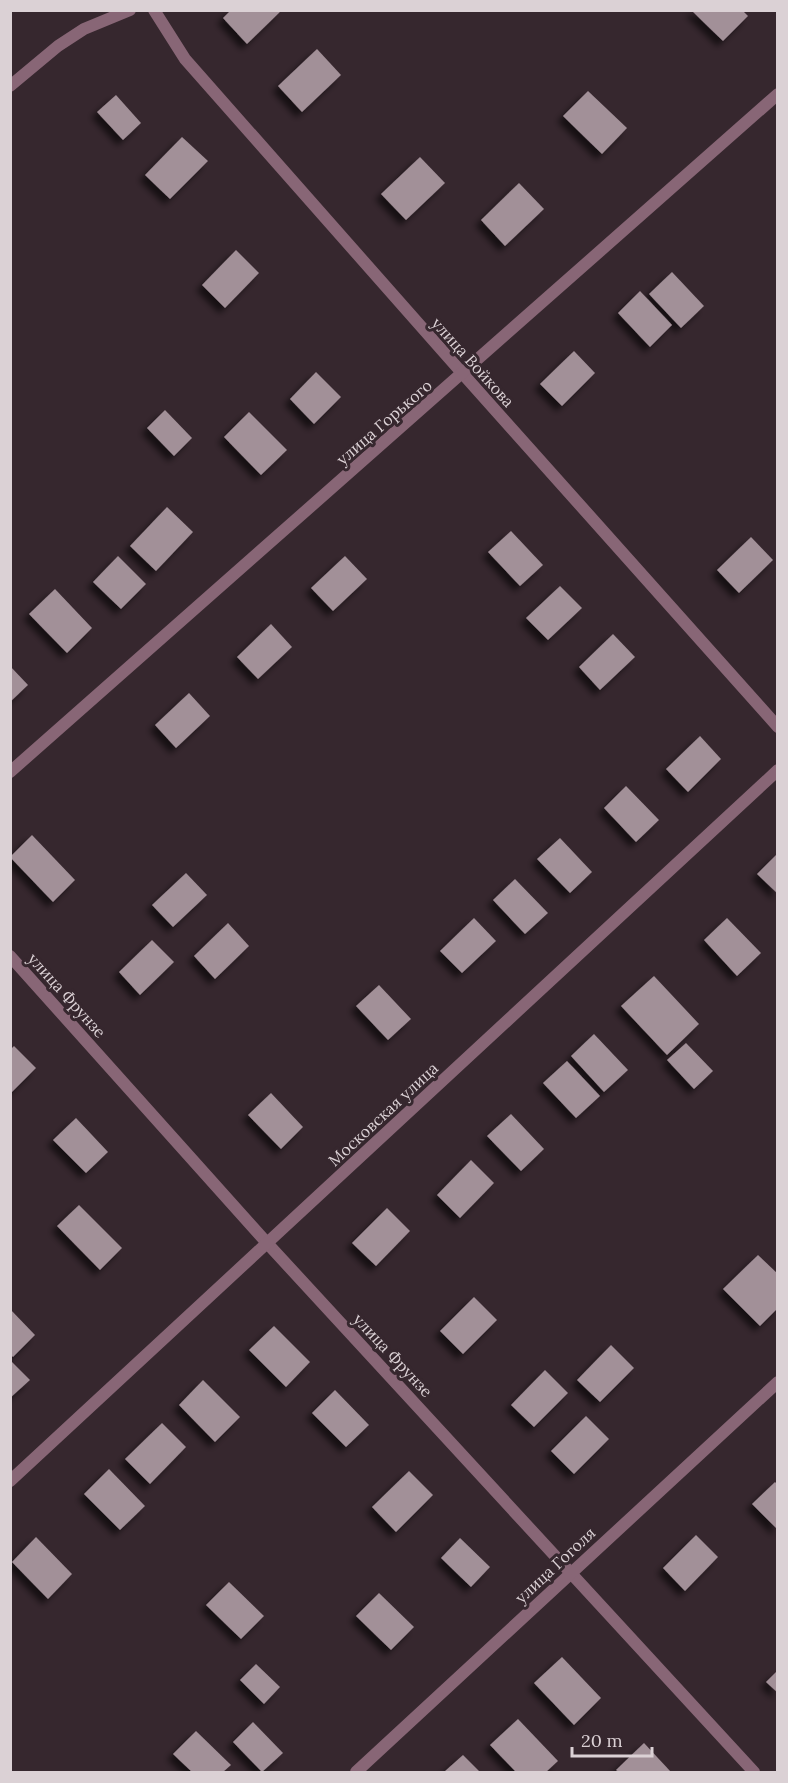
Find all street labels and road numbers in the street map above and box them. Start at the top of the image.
street label: улица Войкова [427,313,519,411]
street label: улица Горького [332,375,436,469]
street label: улица Фрунзе [24,948,111,1042]
street label: Московская улица [324,1058,442,1170]
street label: улица Фрунзе [349,1309,437,1401]
street label: улица Гоголя [511,1523,599,1607]

